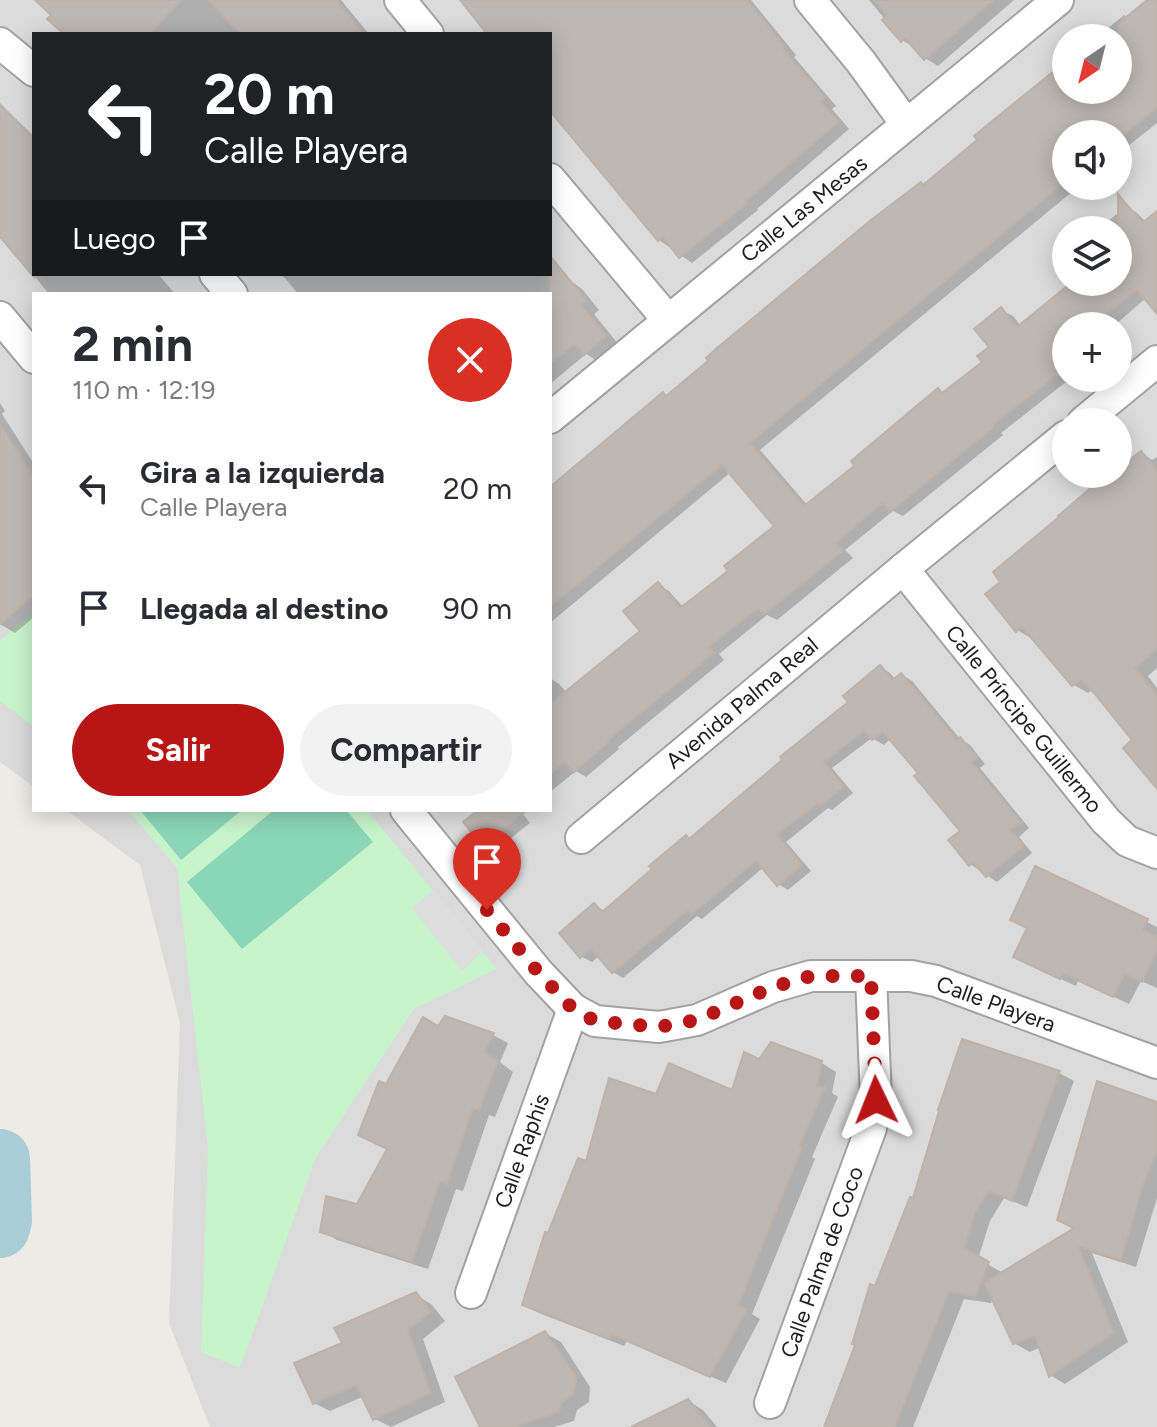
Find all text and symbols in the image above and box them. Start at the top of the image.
north arrow [1052,24,1132,104]
map controls [1052,24,1132,488]
text: 20 m [204,61,335,128]
icon: left [72,64,176,168]
button: sound [1052,120,1132,200]
text: Calle Playera [204,129,408,172]
street label: Calle Las Mesas [735,150,873,268]
icon: arrive [172,216,216,260]
button: layers [1052,216,1132,296]
text: Luego [72,220,156,257]
button: + [1052,312,1132,392]
text: 2 min [72,315,193,373]
button: close [428,318,512,402]
text: 110 m · 12:19 [72,374,215,406]
button: − [1052,408,1132,488]
text: Gira a la izquierda [140,454,385,491]
icon: left [72,466,116,510]
text: 20 m [443,470,512,507]
text: Calle Playera [140,491,288,523]
icon: arrive [72,586,116,630]
text: Llegada al destino [140,590,388,627]
text: 90 m [443,590,512,627]
street label: Calle Príncipe Guillermo [940,620,1108,818]
street label: Avenida Palma Real [660,631,824,775]
button: Salir [72,704,284,796]
button: Compartir [300,704,512,796]
pin [453,828,521,910]
icon: arrive [465,840,509,884]
street label: Calle Playera [933,970,1059,1038]
position arrow [834,1058,918,1142]
street label: Calle Raphis [489,1090,555,1212]
street label: Calle Palma de Coco [775,1163,869,1361]

